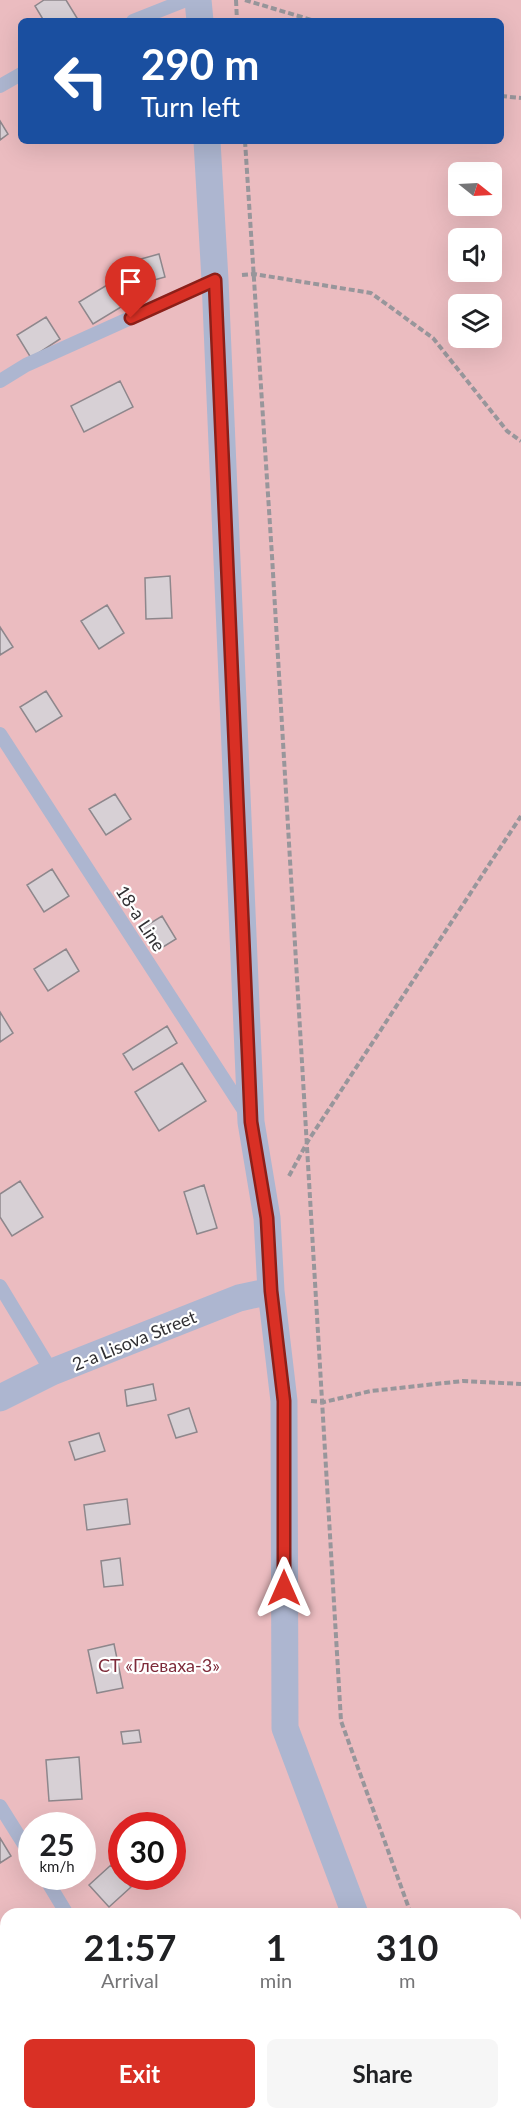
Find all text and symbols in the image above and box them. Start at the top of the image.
text: 290 m [141,39,259,89]
icon: left [42,42,120,120]
text: Turn left [141,90,240,123]
north arrow [448,162,502,216]
map controls [448,162,502,348]
button: sound [448,228,502,282]
pin [105,256,156,318]
icon: arrive [114,265,147,298]
button: layers [448,294,502,348]
street label: 18-a Line [112,881,170,955]
street label: 2-a Lisova Street [69,1305,200,1375]
position arrow [252,1556,316,1620]
park label: СТ «Глеваха-3» [98,1654,220,1676]
speed limit sign: 30 [108,1812,186,1890]
text: 25 [40,1826,74,1862]
text: km/h [39,1857,75,1875]
text: 21:57 [84,1925,176,1969]
text: 1 [266,1925,287,1969]
text: 310 [376,1925,438,1969]
text: Arrival [101,1968,159,1992]
text: min [260,1968,292,1992]
text: m [399,1968,415,1992]
button: Exit [24,2039,255,2108]
button: Share [267,2039,498,2108]

